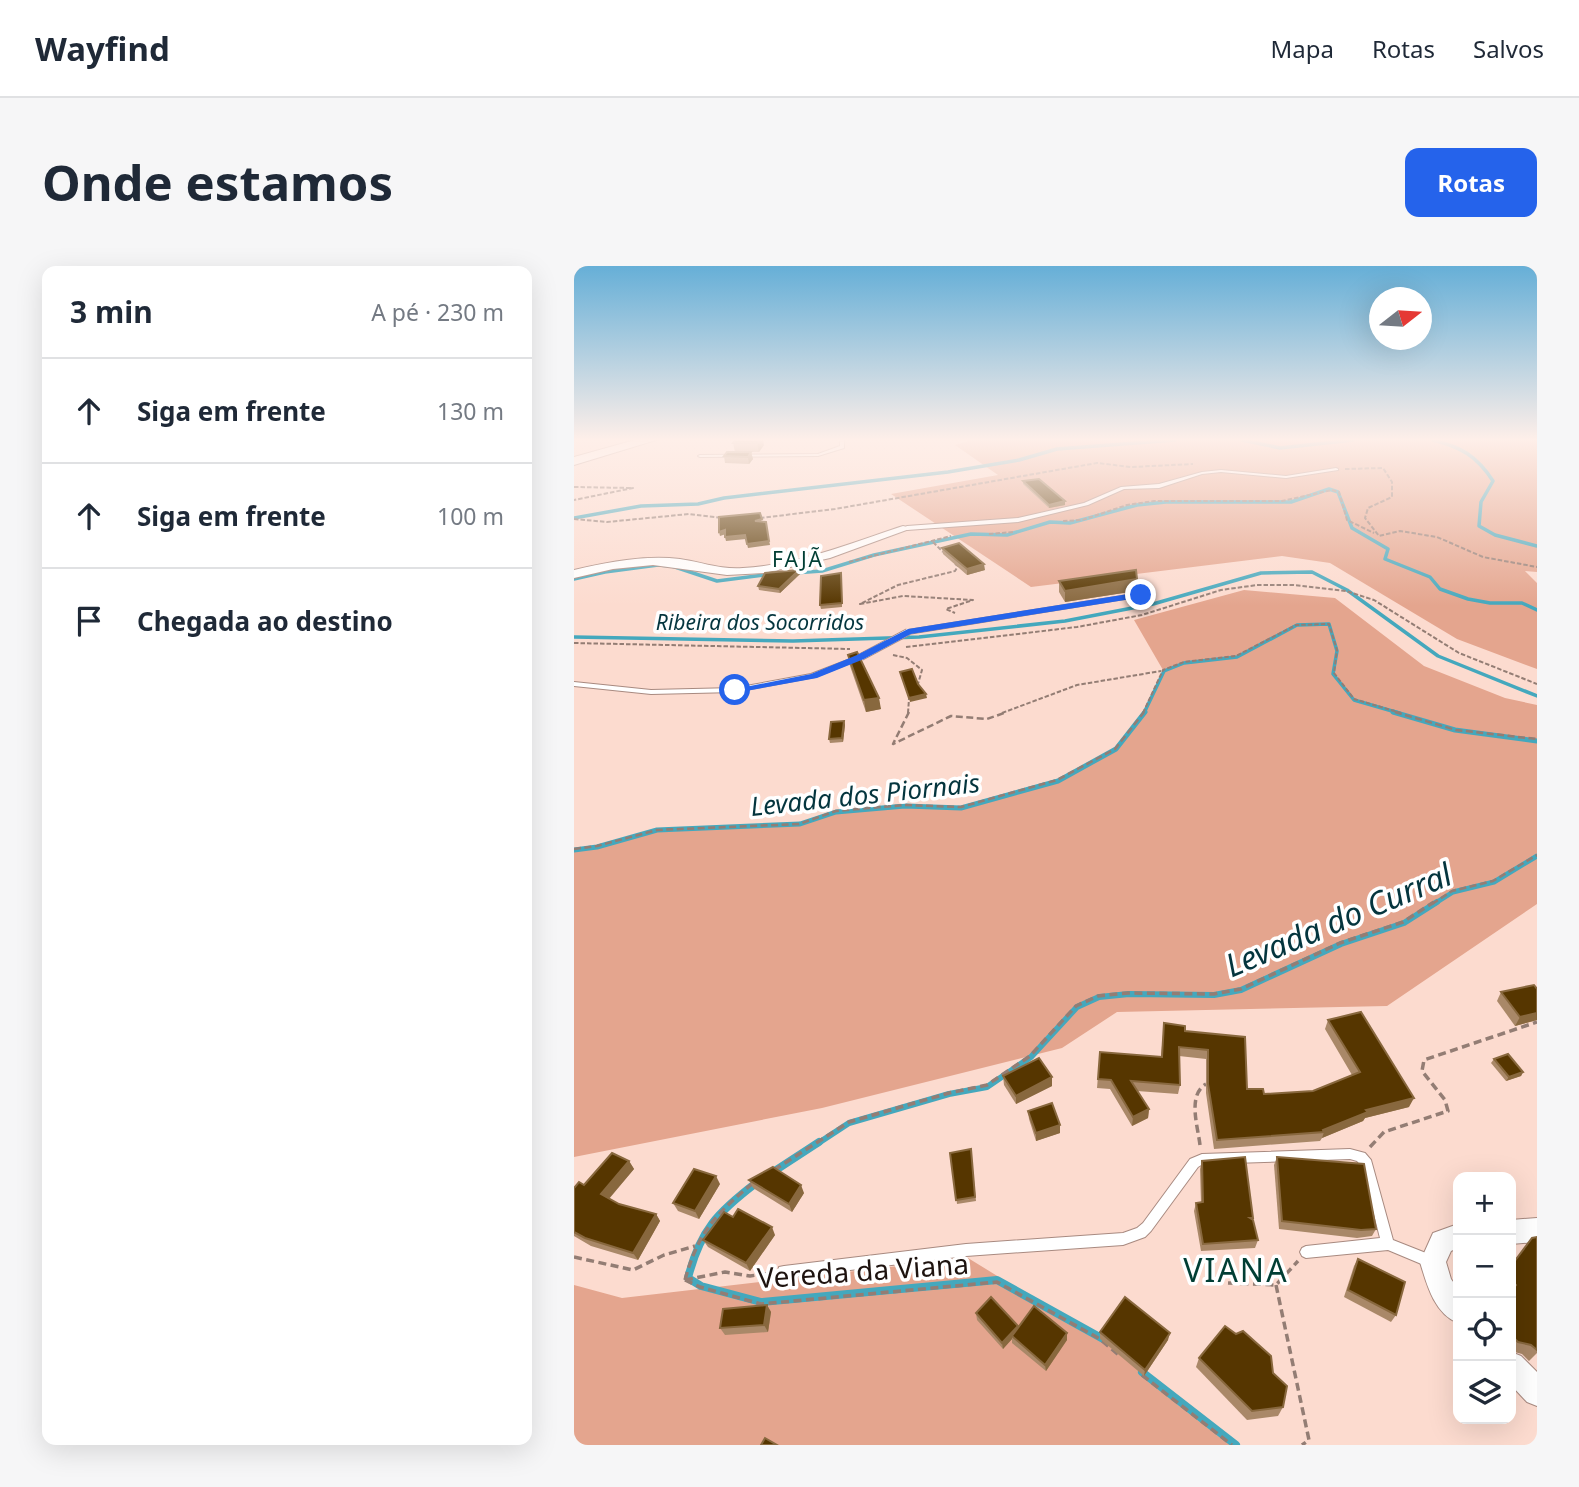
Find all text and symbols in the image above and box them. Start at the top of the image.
text: Wayfind [35,26,170,71]
text: Mapa [1270,32,1334,65]
text: Rotas [1372,32,1435,65]
text: Salvos [1473,32,1544,65]
button: Rotas [1405,148,1537,217]
text: Onde estamos [42,149,393,215]
north arrow [1369,287,1432,350]
text: 3 min [70,291,153,332]
text: A pé · 230 m [371,296,504,328]
icon: ahead [70,392,108,430]
text: Siga em frente [137,393,326,429]
text: 130 m [437,395,504,427]
icon: ahead [70,497,108,535]
text: Siga em frente [137,498,326,534]
text: 100 m [437,500,504,532]
district label: FAJÃ [772,545,824,573]
route end [1125,579,1156,610]
icon: arrive [70,602,108,640]
text: Chegada ao destino [137,603,393,639]
water label: Ribeira dos Socorridos [656,608,864,636]
route start [719,674,750,705]
water label: Levada dos Piornais [749,764,981,824]
water label: Levada do Curral [1218,852,1459,986]
map controls [1453,1172,1516,1424]
button: + [1453,1172,1516,1235]
button: − [1453,1235,1516,1298]
street label: Vereda da Viana [756,1244,970,1296]
district label: VIANA [1183,1248,1289,1291]
button: locate [1453,1298,1516,1361]
button: layers [1453,1361,1516,1424]

